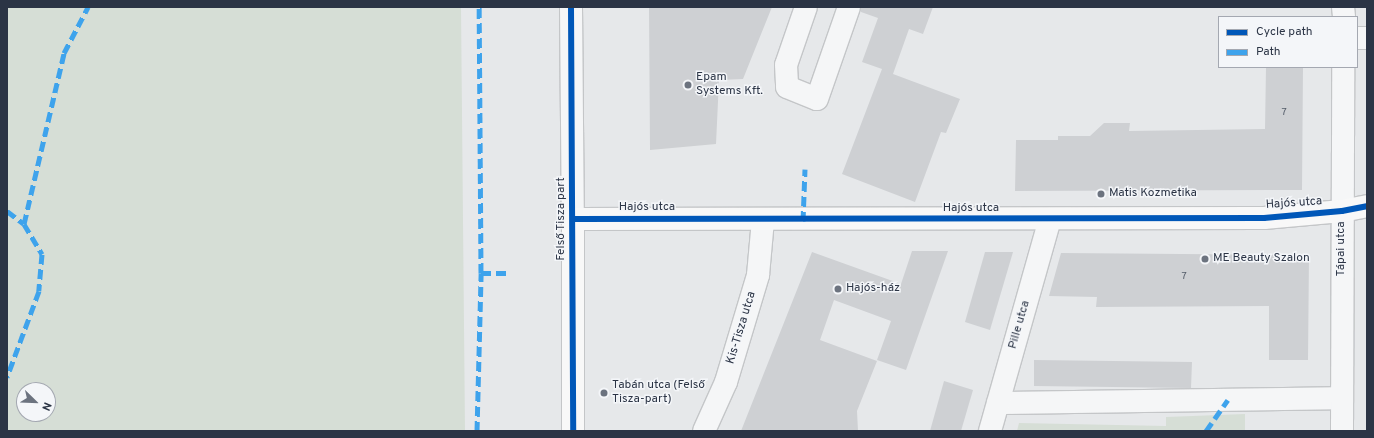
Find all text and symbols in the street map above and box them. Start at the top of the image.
legend [1218,16,1358,68]
text: Cycle path [1256,24,1313,40]
text: Path [1256,44,1281,60]
place label: Epam Systems Kft. [696,71,763,99]
marker: Epam Systems Kft. [683,80,693,90]
house number: 7 [1281,107,1287,119]
street label: Felső Tisza part [555,177,569,261]
place label: Matis Kozmetika [1109,187,1197,201]
marker: Matis Kozmetika [1096,189,1106,199]
street label: Hajós utca [1265,195,1323,213]
street label: Hajós utca [619,201,675,215]
street label: Hajós utca [943,202,999,216]
street label: Tápai utca [1335,221,1349,277]
place label: ME Beauty Szalon [1213,252,1310,266]
marker: ME Beauty Szalon [1200,254,1210,264]
house number: 7 [1181,271,1187,283]
place label: Hajós-ház [846,282,900,296]
marker: Hajós-ház [833,284,843,294]
street label: Kis-Tisza utca [724,290,760,366]
street label: Pille utca [1006,299,1034,351]
place label: Tabán utca (Felső Tisza-part) [612,379,705,407]
north arrow [16,382,56,422]
marker: Tabán utca (Felső Tisza-part) [599,388,609,398]
text: N [38,400,54,413]

